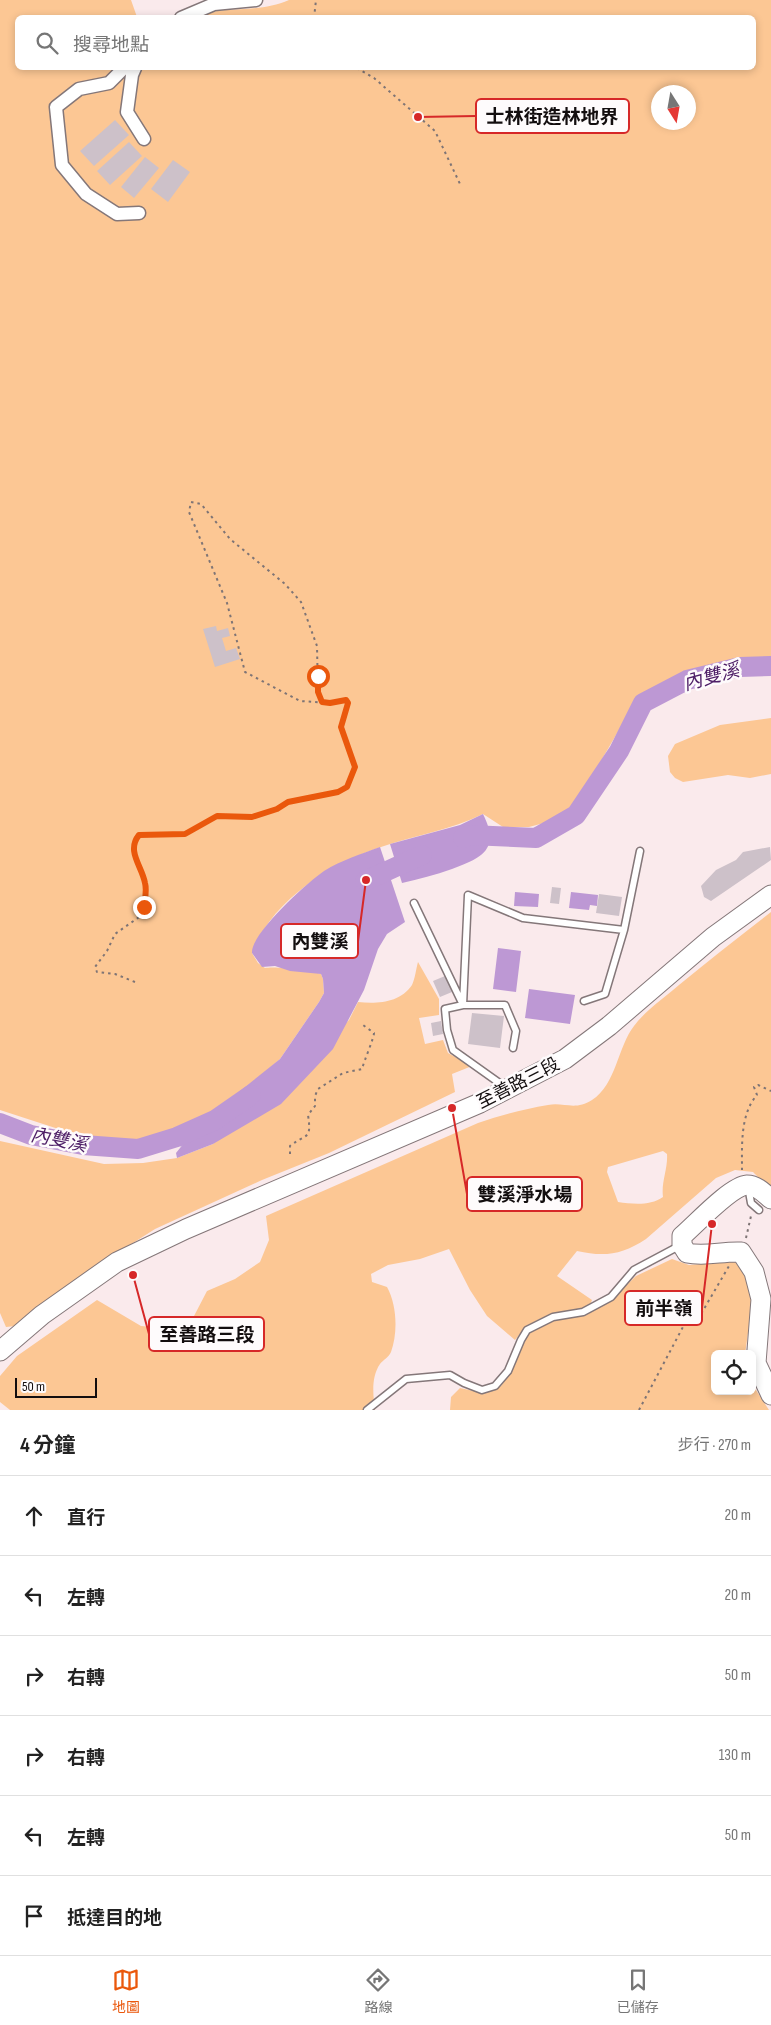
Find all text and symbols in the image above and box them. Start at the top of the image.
search box [15,15,756,70]
icon: search [33,29,61,57]
text: 搜尋地點 [73,34,149,57]
north arrow [651,85,696,130]
callout: 士林街造林地界 [476,99,629,133]
text: 士林街造林地界 [485,106,619,129]
water label: 內雙溪 [681,658,745,696]
route start [307,665,330,688]
route end [133,896,156,919]
callout: 內雙溪 [281,924,358,958]
text: 內雙溪 [291,931,349,954]
street label: 至善路三段 [473,1054,563,1113]
water label: 內雙溪 [29,1124,92,1158]
callout: 雙溪淨水場 [467,1177,582,1211]
text: 雙溪淨水場 [477,1184,573,1207]
callout: 前半嶺 [625,1291,702,1325]
text: 前半嶺 [635,1298,693,1321]
callout: 至善路三段 [149,1317,264,1351]
text: 至善路三段 [159,1324,255,1347]
map controls [711,1350,756,1395]
button: locate [711,1350,756,1395]
scale bar [15,1375,98,1398]
text: 50 m [22,1378,45,1395]
text: 4 分鐘 [20,1433,75,1458]
text: 步行 · 270 m [678,1436,751,1455]
icon: ahead [20,1502,48,1530]
text: 20 m [724,1506,751,1525]
text: 直行 [67,1507,105,1530]
icon: left [20,1582,48,1610]
text: 20 m [724,1586,751,1605]
text: 左轉 [67,1587,105,1610]
icon: right [20,1662,48,1690]
text: 50 m [725,1666,751,1685]
text: 右轉 [67,1667,105,1690]
icon: right [20,1742,48,1770]
text: 130 m [719,1746,751,1765]
text: 右轉 [67,1747,105,1770]
icon: left [20,1822,48,1850]
text: 50 m [725,1826,751,1845]
text: 左轉 [67,1827,105,1850]
icon: arrive [20,1902,48,1930]
text: 抵達目的地 [67,1907,162,1930]
tab: 地圖 [112,1966,140,2016]
tab: 路線 [364,1966,392,2016]
tab: 已儲存 [617,1966,659,2016]

